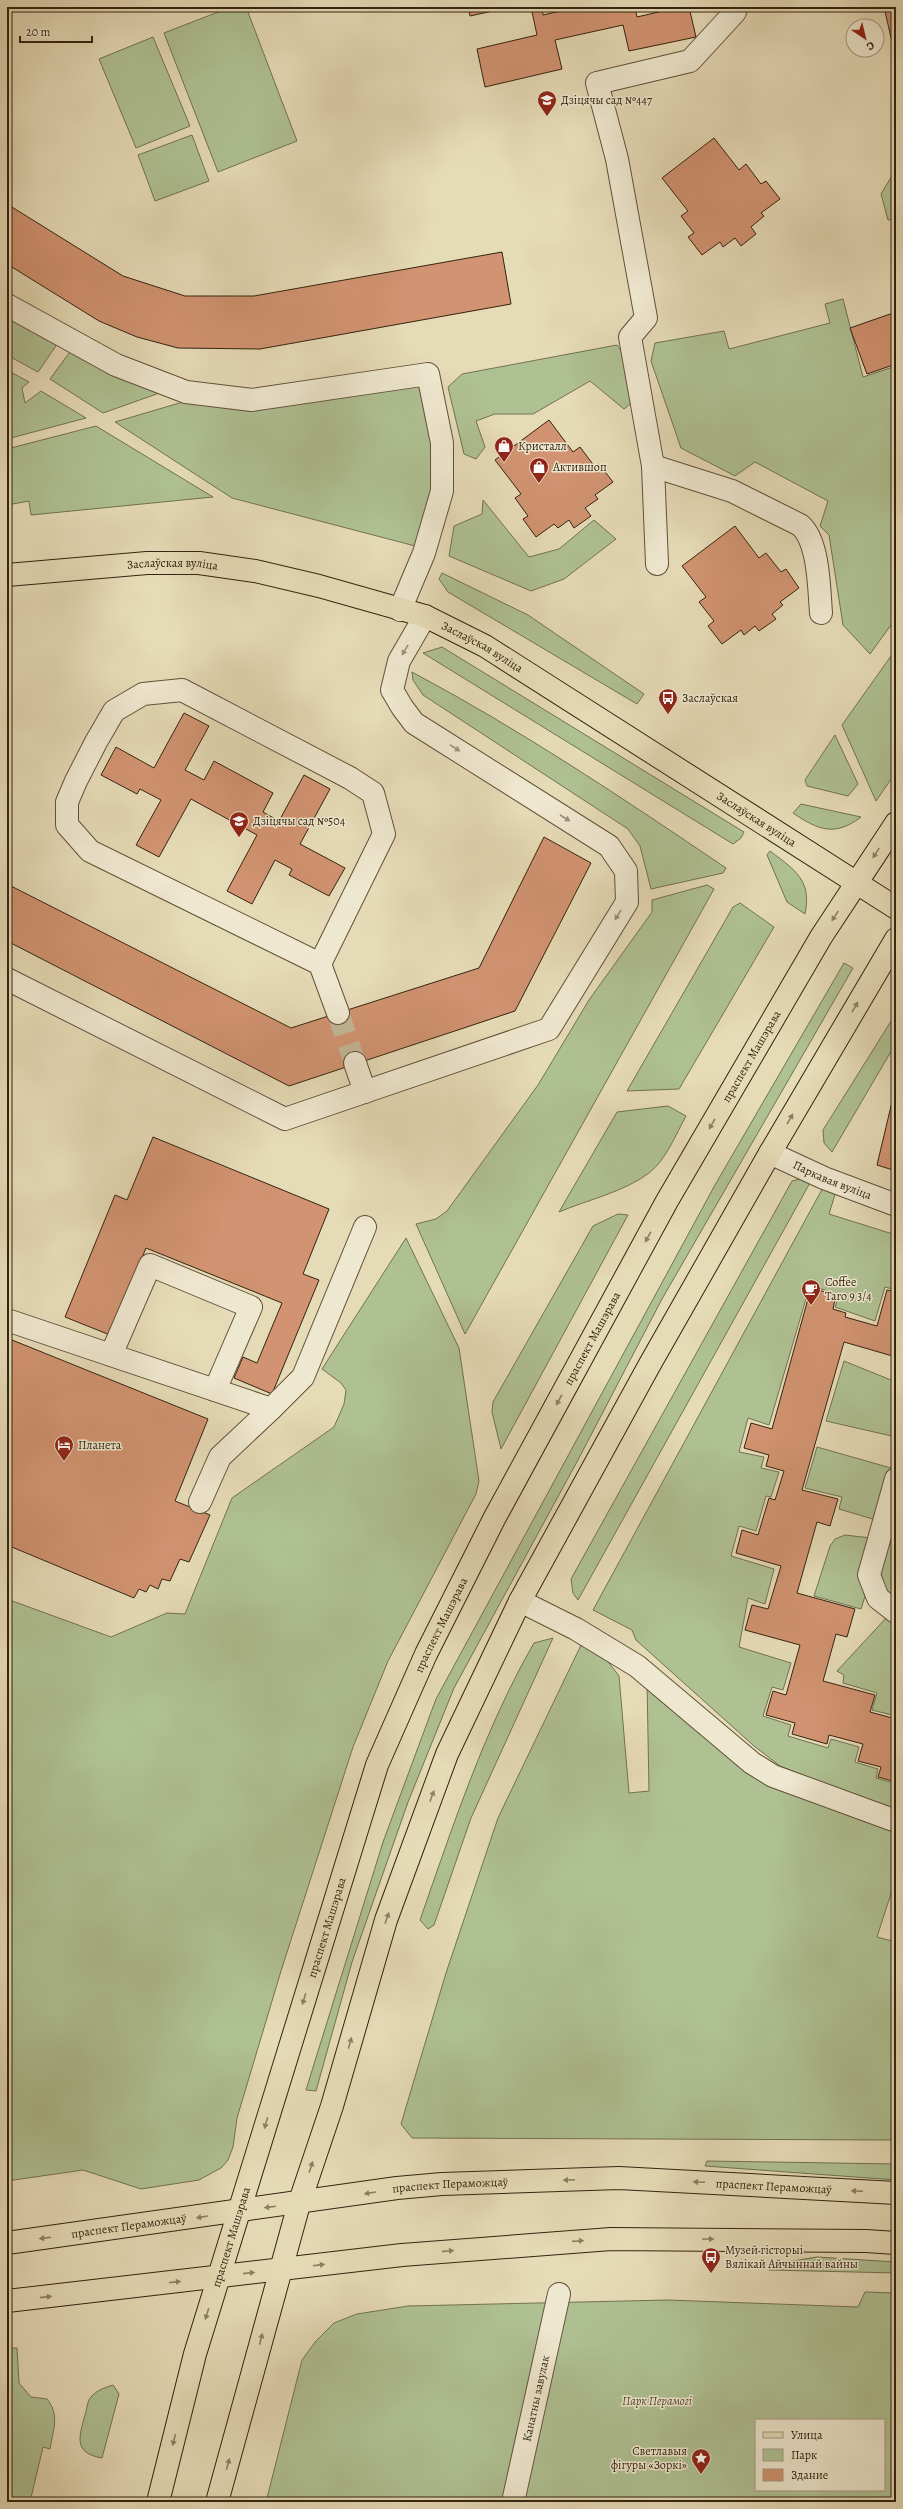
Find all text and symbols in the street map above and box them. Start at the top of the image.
scale bar [20,18,92,44]
north arrow [845,18,885,58]
text: 20 m [26,24,50,40]
text: С [863,38,878,54]
school or university icon: Дзіцячы сад №447 [536,89,558,117]
place label: Дзіцячы сад №447 [561,92,653,108]
shop icon: Кристалл [493,435,515,463]
place label: Кристалл [518,438,567,454]
shop icon: Актившоп [528,456,550,484]
place label: Актившоп [552,459,607,475]
street label: Заслаўская вуліца [126,555,220,574]
street label: Заслаўская вуліца [439,618,526,676]
one-way arrow [402,644,409,656]
bus stop icon: Заслаўская [657,687,679,715]
place label: Заслаўская [682,690,738,706]
one-way arrow [450,744,460,752]
street label: Заслаўская вуліца [714,788,800,851]
school or university icon: Дзіцячы сад №504 [228,810,250,838]
place label: Дзіцячы сад №504 [253,813,346,829]
one-way arrow [559,814,571,821]
one-way arrow [873,847,880,859]
one-way arrow [614,910,622,920]
one-way arrow [832,910,839,922]
one-way arrow [852,1001,859,1013]
street label: праспект Машэрава [718,1007,785,1105]
one-way arrow [786,1113,793,1125]
one-way arrow [709,1118,716,1130]
street label: Паркавая вуліца [790,1157,874,1203]
one-way arrow [644,1231,651,1243]
place label: Coffee Taro 9 3/4 [825,1274,872,1304]
cafe icon: Coffee Taro 9 3/4 [800,1278,822,1306]
street label: праспект Машэрава [560,1289,624,1388]
one-way arrow [555,1394,562,1406]
hotel icon: Планета [53,1434,75,1462]
place label: Планета [78,1437,122,1453]
street label: праспект Машэрава [411,1574,471,1675]
one-way arrow [429,1790,435,1802]
street label: праспект Машэрава [304,1875,350,1980]
one-way arrow [384,1912,390,1924]
one-way arrow [301,1993,307,2005]
one-way arrow [347,2037,353,2049]
one-way arrow [263,2118,269,2130]
one-way arrow [309,2161,315,2173]
street label: праспект Пераможцаў [391,2174,509,2197]
street label: праспект Пераможцаў [715,2175,833,2198]
one-way arrow [562,2177,575,2183]
one-way arrow [693,2179,705,2186]
street label: праспект Машэрава [208,2184,254,2289]
one-way arrow [851,2187,863,2194]
one-way arrow [364,2190,376,2196]
one-way arrow [264,2204,276,2211]
street label: праспект Пераможцаў [70,2210,188,2242]
one-way arrow [196,2214,208,2220]
one-way arrow [39,2235,51,2241]
one-way arrow [702,2236,715,2242]
one-way arrow [572,2238,584,2245]
place label: Музей гісторыі Вялікай Айчыннай вайны [725,2242,858,2272]
bus stop icon: Музей гісторыі Вялікай Айчыннай вайны [700,2246,722,2274]
one-way arrow [442,2248,454,2255]
one-way arrow [313,2262,325,2268]
one-way arrow [243,2270,256,2277]
one-way arrow [169,2279,181,2286]
one-way arrow [40,2294,52,2300]
one-way arrow [204,2309,210,2321]
one-way arrow [259,2333,265,2345]
street label: Канатны завулак [519,2354,553,2443]
park label: Парк Перамогі [622,2393,692,2409]
legend [755,2419,885,2491]
text: Улица [791,2427,823,2443]
one-way arrow [170,2434,176,2446]
place label: Светлавыя фігуры «Зоркі» [611,2443,687,2473]
place icon: Светлавыя фігуры «Зоркі» [690,2447,712,2475]
text: Парк [791,2447,817,2463]
one-way arrow [225,2458,231,2471]
text: Здание [791,2467,828,2483]

